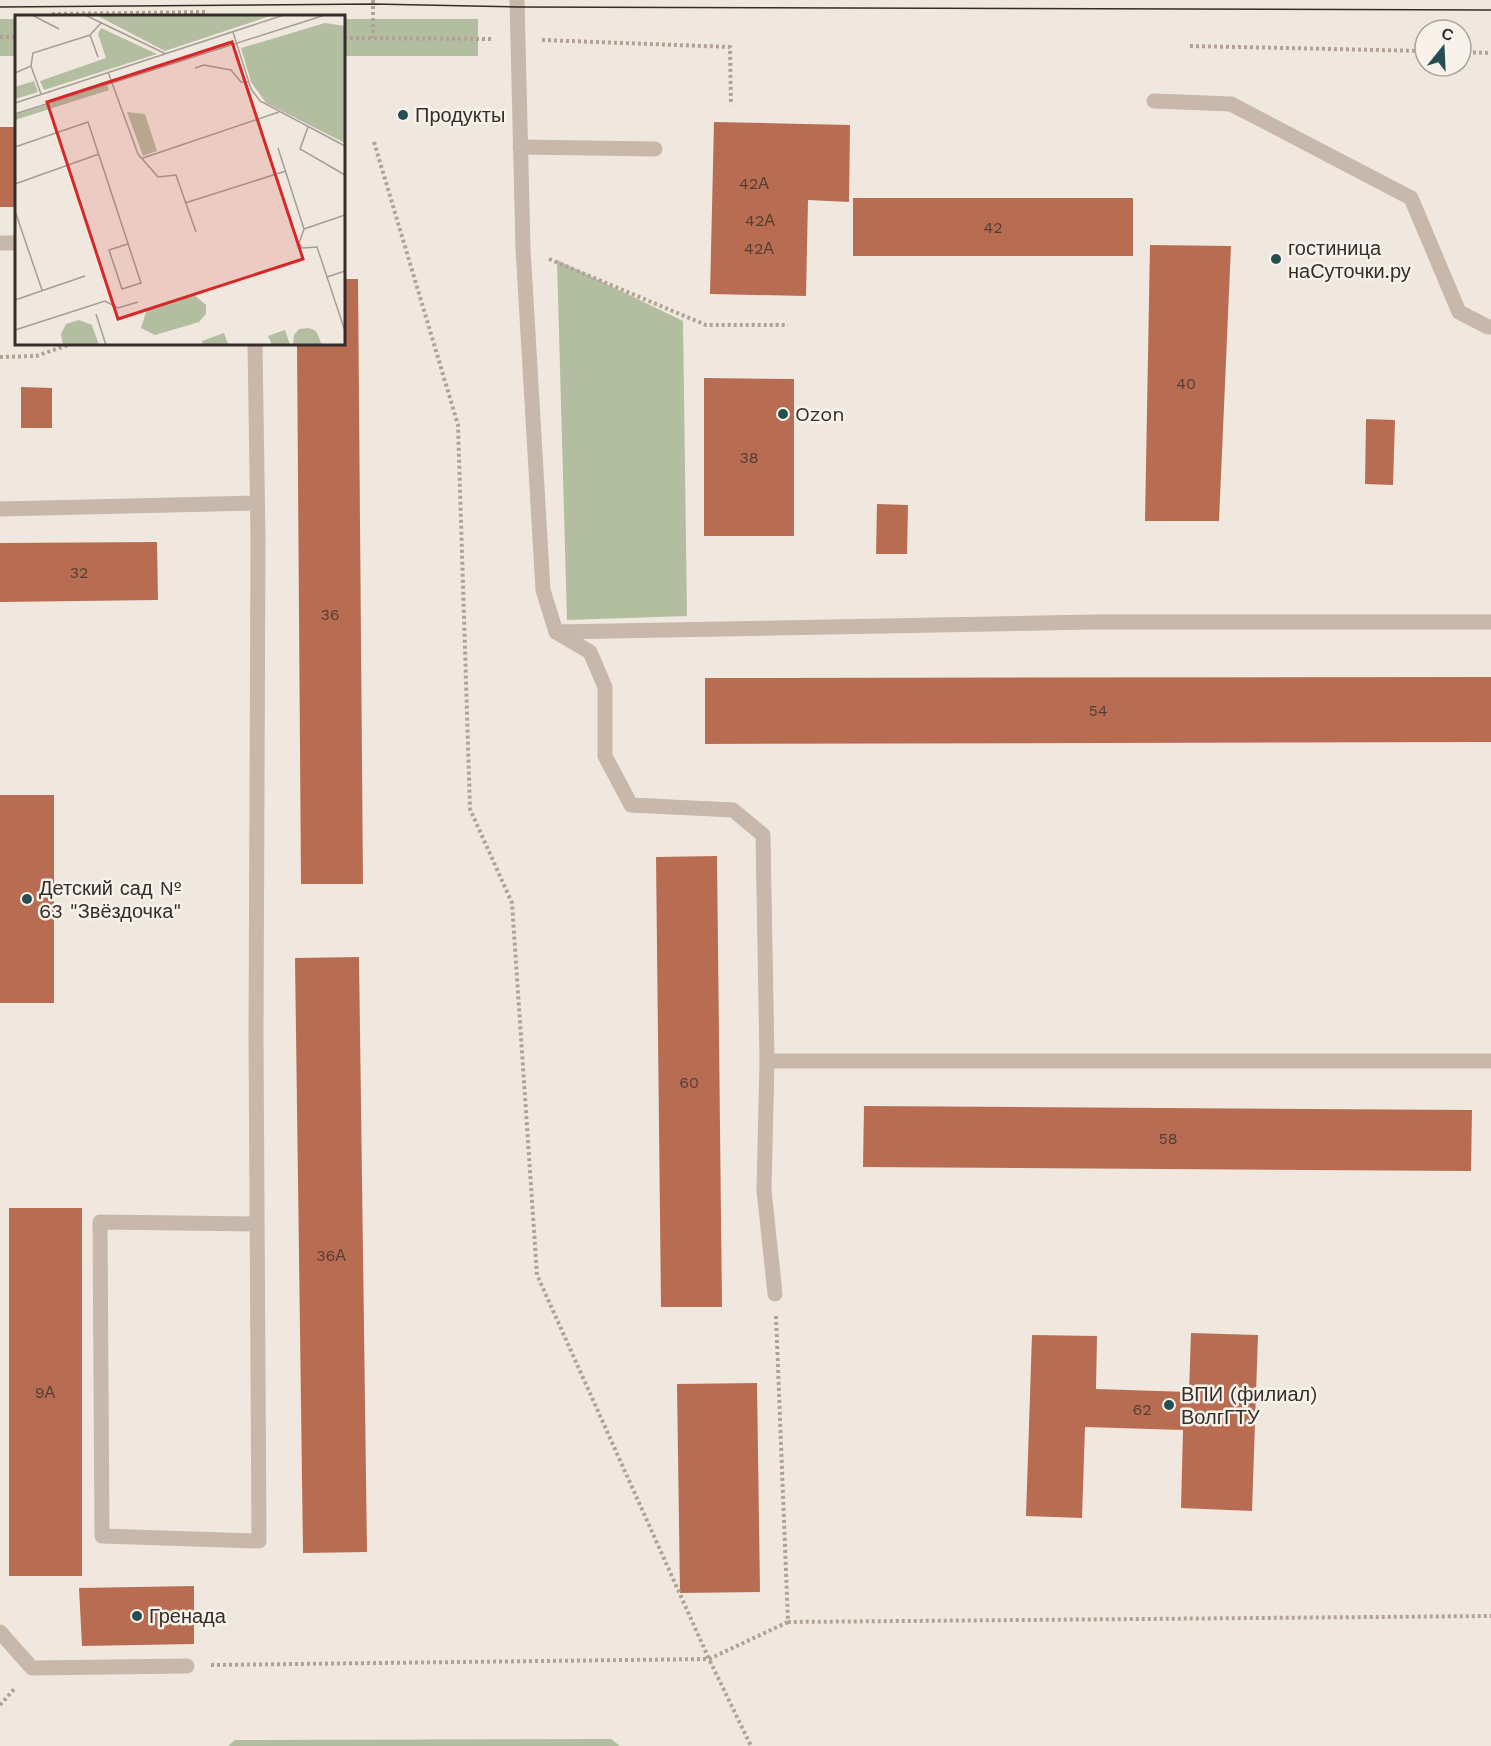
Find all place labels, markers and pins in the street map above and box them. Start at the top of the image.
place label: Продукты [415,103,505,127]
marker: Продукты [396,108,410,122]
place label: гостиница наСуточки.ру [1288,236,1411,283]
marker: гостиница наСуточки.ру [1269,252,1283,266]
place label: Ozon [795,402,845,426]
marker: Ozon [776,407,790,421]
place label: Детский сад № 63 "Звёздочка" [39,876,181,923]
marker: Детский сад № 63 "Звёздочка" [20,892,34,906]
place label: ВПИ (филиал) ВолгГТУ [1181,1382,1317,1429]
marker: ВПИ (филиал) ВолгГТУ [1162,1398,1176,1412]
place label: Гренада [149,1604,227,1628]
marker: Гренада [130,1609,144,1623]

